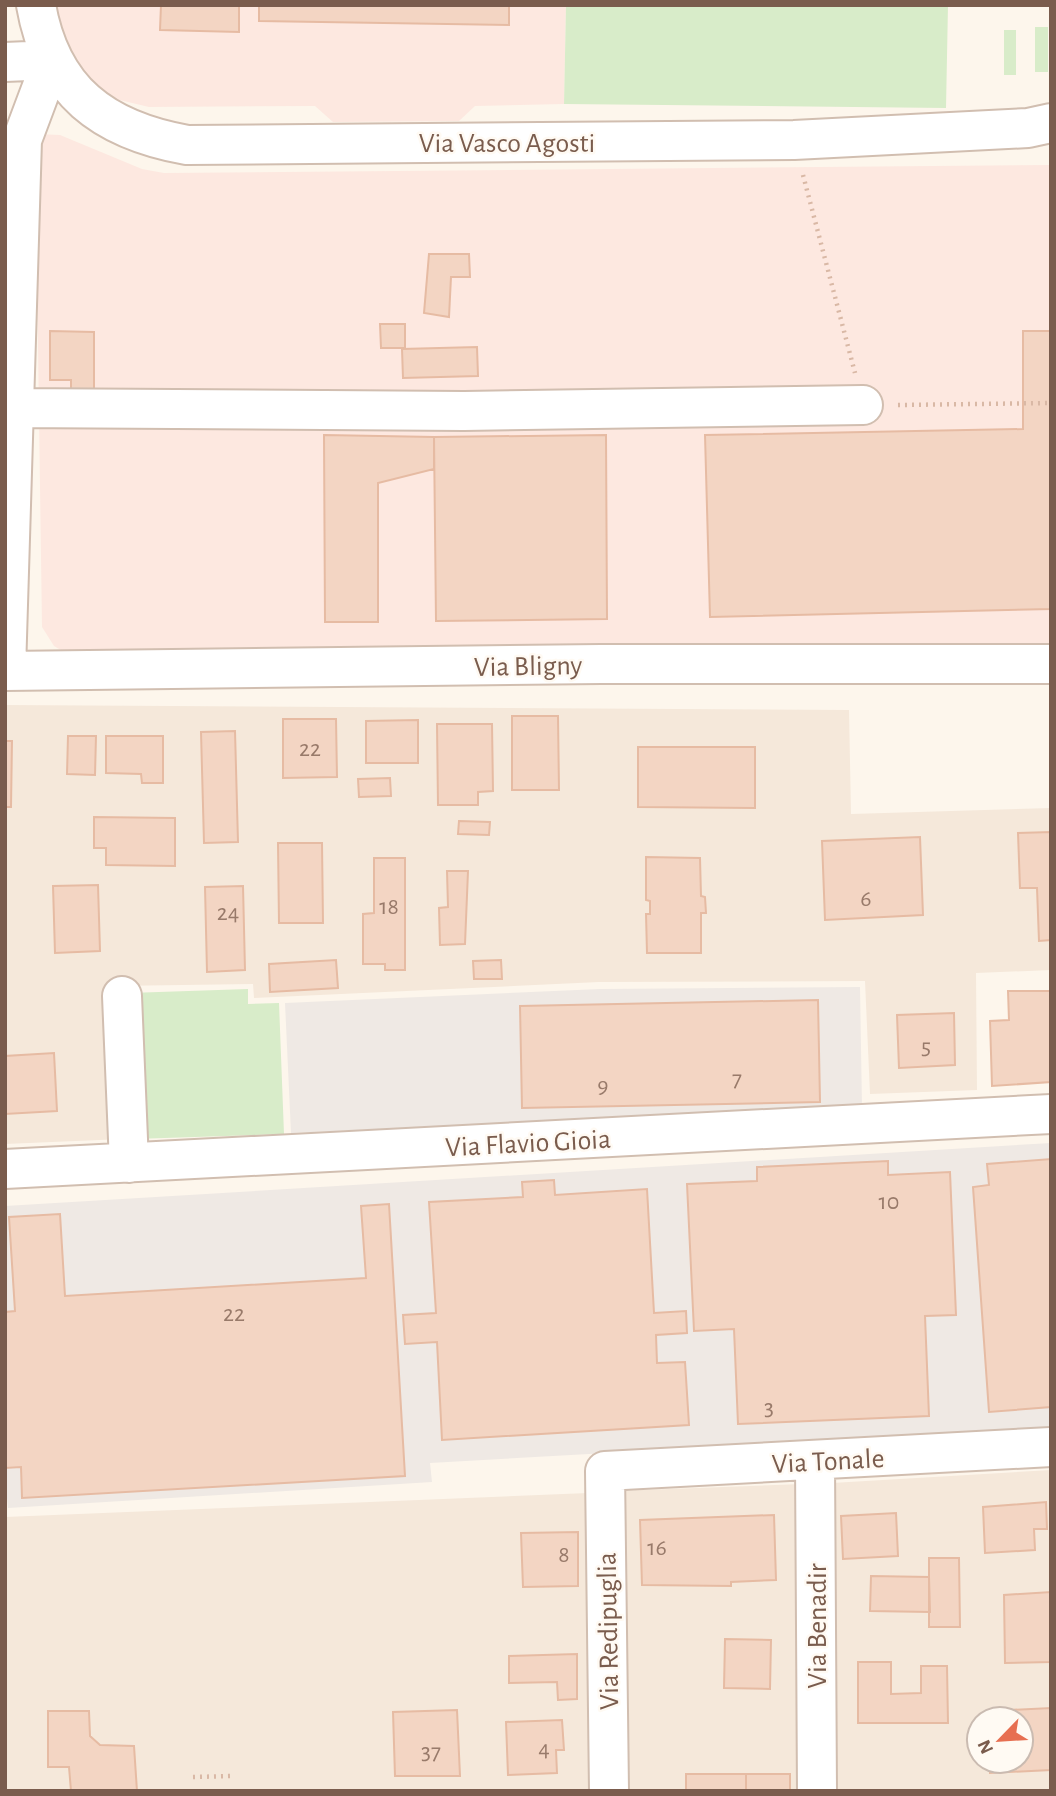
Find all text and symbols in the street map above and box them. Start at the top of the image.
street label: Via Vasco Agosti [419,130,595,158]
street label: Via Bligny [474,652,582,682]
house number: 22 [299,737,321,761]
house number: 6 [860,887,872,911]
house number: 18 [379,895,399,919]
house number: 24 [217,901,239,925]
house number: 5 [921,1035,931,1059]
house number: 7 [732,1067,742,1091]
house number: 9 [597,1074,609,1098]
street label: Via Flavio Gioia [445,1126,612,1162]
house number: 10 [879,1190,899,1214]
house number: 22 [223,1302,245,1326]
house number: 3 [764,1396,774,1420]
street label: Via Tonale [771,1445,885,1479]
house number: 16 [647,1536,667,1560]
house number: 8 [558,1543,570,1567]
street label: Via Redipuglia [594,1552,624,1710]
street label: Via Benadir [804,1563,832,1689]
north arrow [965,1705,1035,1775]
house number: 4 [538,1737,550,1761]
text: N [975,1737,997,1757]
house number: 37 [421,1740,441,1764]

